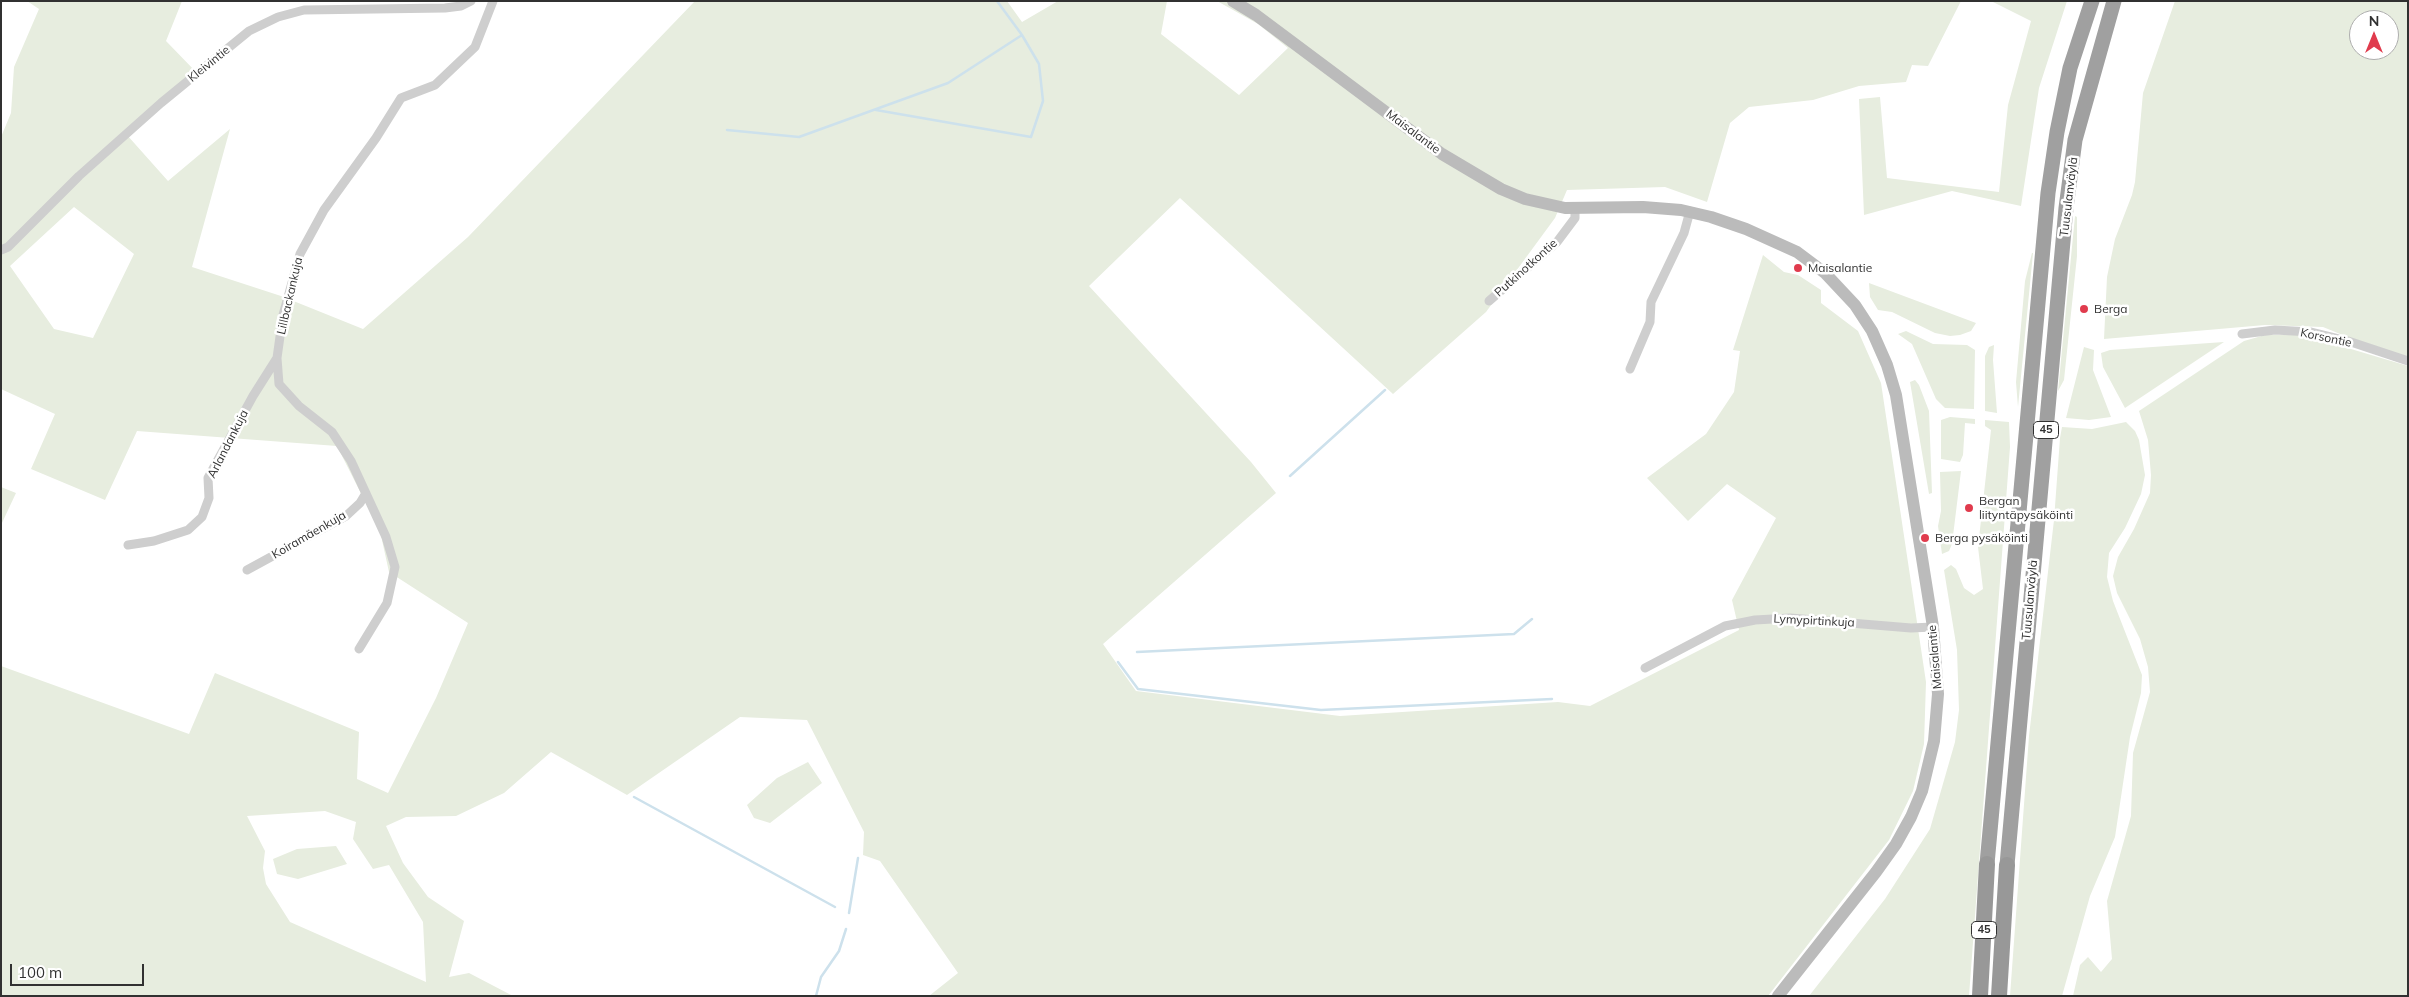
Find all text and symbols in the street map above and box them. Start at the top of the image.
north arrow [2349,10,2399,60]
text: N [2369,12,2379,30]
street label: Kleivintie [185,43,233,85]
street label: Maisalantie [1383,107,1443,157]
street label: Tuusulanväylä [2057,156,2081,238]
street label: Putkinotkontie [1492,236,1560,300]
street label: Lillbackankuja [274,256,306,336]
place label: Maisalantie [1808,261,1872,275]
marker: Maisalantie [1792,262,1804,274]
place label: Berga [2094,302,2127,316]
marker: Berga [2078,303,2090,315]
street label: Korsontie [2299,326,2353,350]
street label: Arlandankuja [205,407,251,481]
road number: 45 [2034,422,2058,438]
place label: Bergan liityntäpysäköinti [1979,494,2073,522]
marker: Bergan liityntäpysäköinti [1963,502,1975,514]
street label: Koiramäenkuja [269,508,349,562]
place label: Berga pysäköinti [1935,531,2028,545]
marker: Berga pysäköinti [1919,532,1931,544]
street label: Tuusulanväylä [2019,559,2041,641]
street label: Lymypirtinkuja [1773,612,1855,630]
street label: Maisalantie [1925,624,1945,690]
road number: 45 [1972,922,1996,938]
scale bar [12,954,146,986]
text: 100 m [18,963,62,982]

